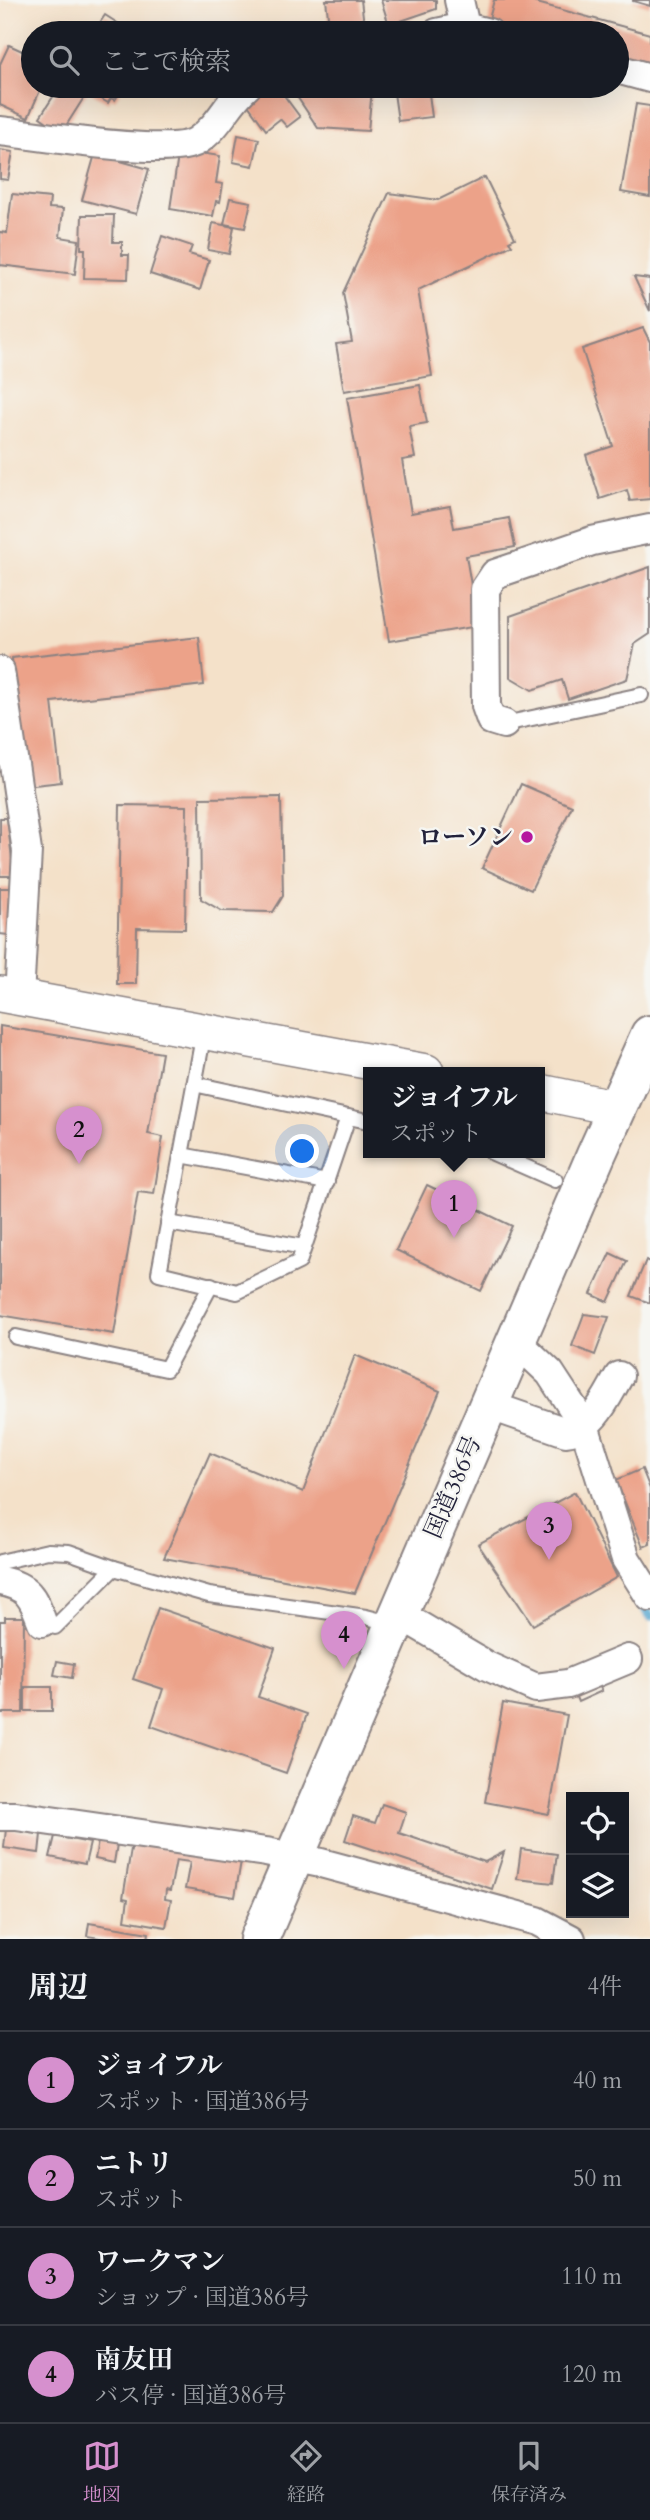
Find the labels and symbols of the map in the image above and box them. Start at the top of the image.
place label: ローソン [418,821,513,854]
marker: ローソン [519,829,535,845]
pin: 2 [56,1106,102,1164]
your location [285,1134,319,1168]
pin: 1 [431,1180,477,1238]
street label: 国道386号 [417,1430,489,1544]
pin: 3 [526,1502,572,1560]
pin: 4 [321,1611,367,1669]

